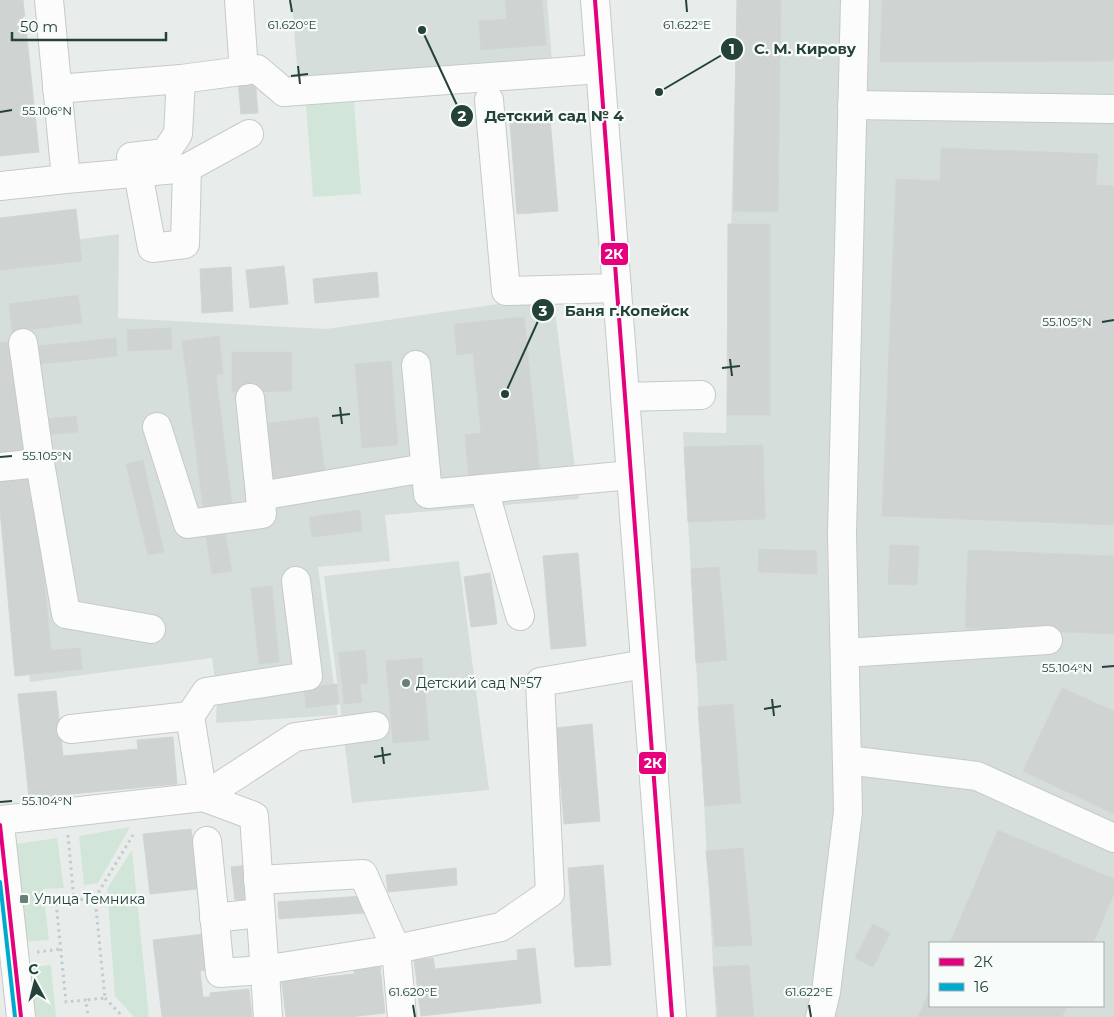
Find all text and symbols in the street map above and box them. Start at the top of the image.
scale bar [12,10,166,42]
text: 50 m [20,17,58,36]
text: 61.620°E [267,17,317,32]
text: 61.622°E [663,17,711,32]
callout: С. М. Кирову [719,34,866,64]
text: 1 [729,39,735,58]
text: С. М. Кирову [754,39,857,58]
callout: Детский сад № 4 [449,101,633,131]
text: 55.106°N [22,103,72,118]
text: 2 [458,106,467,125]
text: Детский сад № 4 [484,106,624,125]
line badge: 2К [600,242,629,266]
text: 2К [605,245,624,263]
callout: Баня г.Копейск [530,295,700,325]
text: 3 [538,301,548,320]
text: Баня г.Копейск [565,301,690,320]
text: 55.105°N [1042,314,1092,329]
text: 55.105°N [22,448,72,463]
text: 55.104°N [1042,660,1092,675]
place label: Детский сад №57 [416,674,542,692]
marker: Детский сад №57 [400,677,412,689]
line badge: 2К [638,751,667,775]
text: 2К [644,754,663,772]
text: 55.104°N [22,793,72,808]
place label: Улица Темника [34,890,145,908]
marker: Улица Темника [18,893,30,905]
legend [929,942,1104,1007]
text: 2К [974,952,994,971]
north arrow [10,957,60,1007]
text: С [27,960,40,979]
text: 16 [974,977,989,996]
text: 61.620°E [388,984,438,999]
text: 61.622°E [785,984,833,999]

